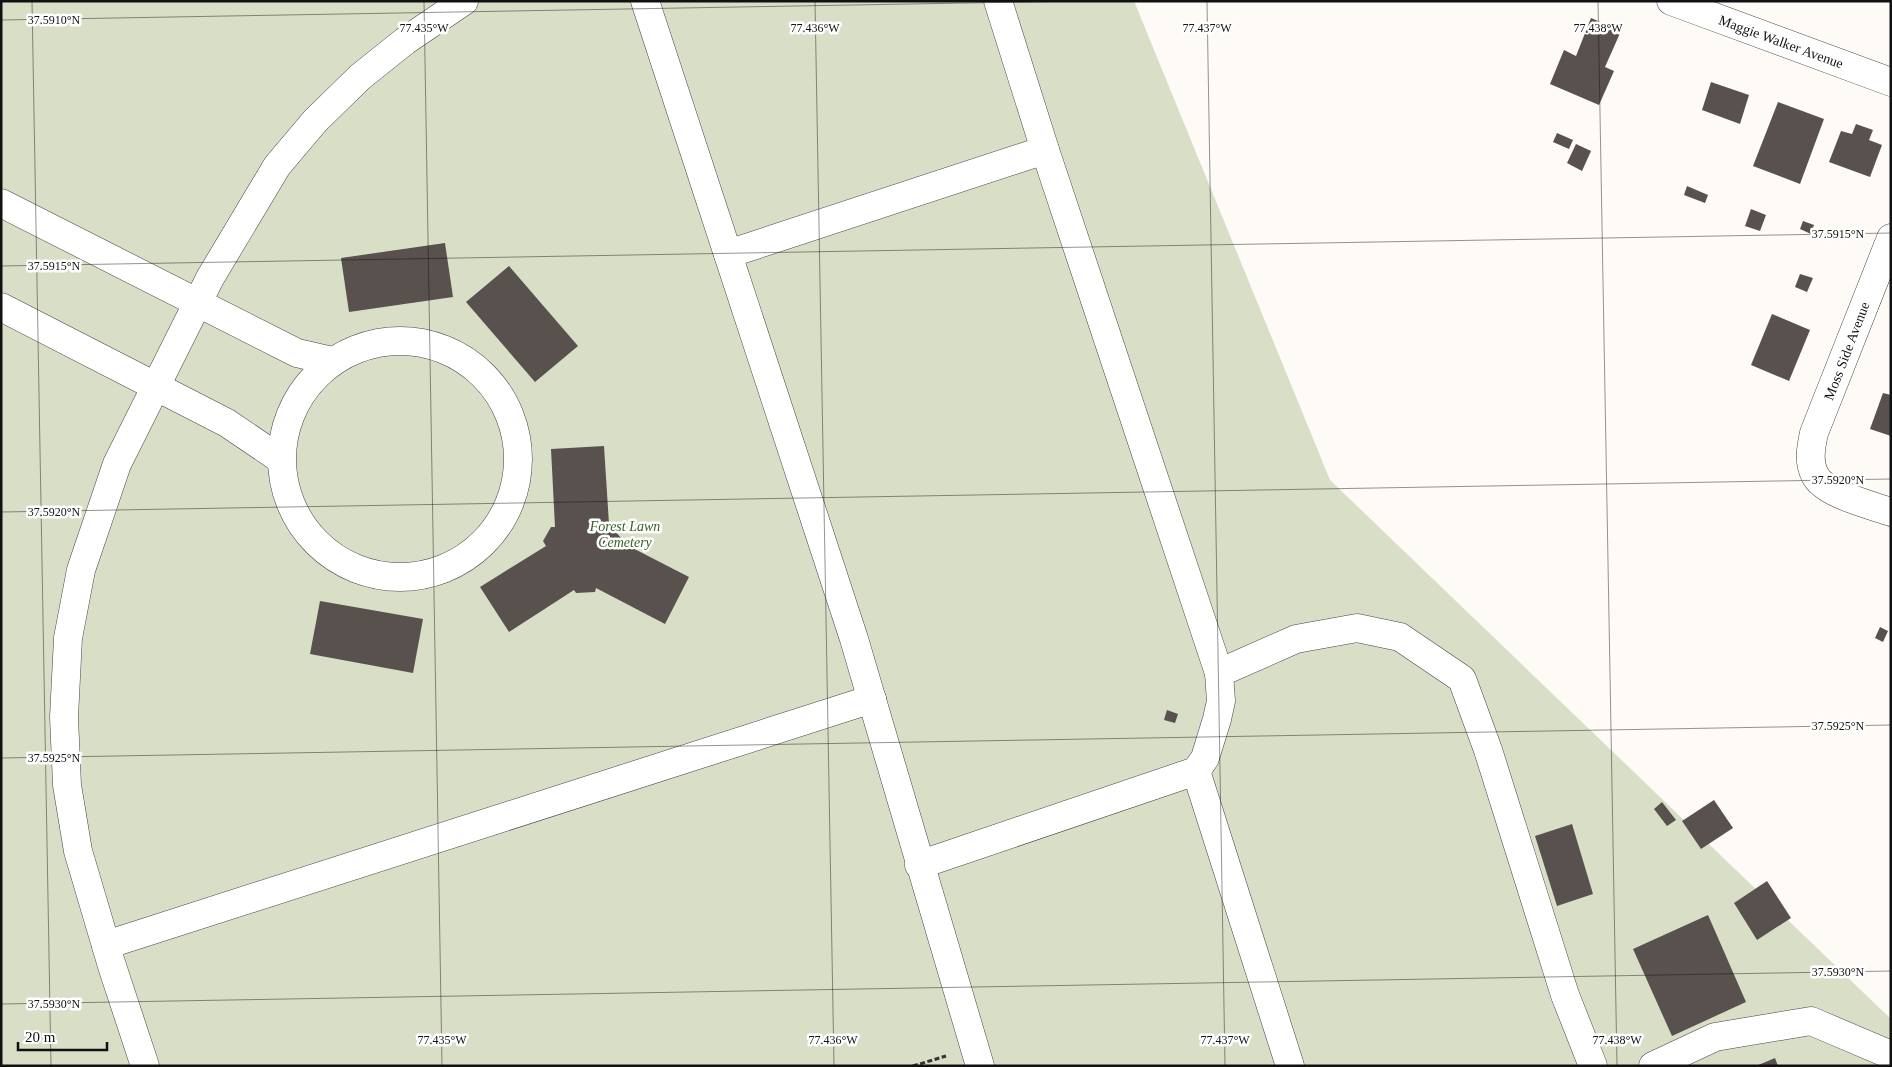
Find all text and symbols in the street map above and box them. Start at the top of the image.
street label: Maggie Walker Avenue [1717,12,1845,72]
text: 37.5910°N [28,13,81,27]
text: 77.435°W [399,21,449,35]
text: 77.436°W [790,21,840,35]
text: 77.437°W [1182,21,1232,35]
text: 77.438°W [1573,21,1623,35]
text: 37.5915°N [1812,227,1865,241]
text: 37.5915°N [28,259,81,273]
street label: Moss Side Avenue [1821,300,1873,402]
text: 37.5920°N [1812,473,1865,487]
text: 37.5920°N [28,505,81,519]
park label: Forest Lawn Cemetery [589,519,660,550]
text: 37.5925°N [1812,719,1865,733]
text: 37.5925°N [28,751,81,765]
text: 37.5930°N [1812,965,1865,979]
text: 37.5930°N [28,997,81,1011]
scale bar [18,1020,106,1052]
text: 20 m [25,1029,56,1045]
text: 77.435°W [417,1033,467,1047]
text: 77.436°W [808,1033,858,1047]
text: 77.437°W [1200,1033,1250,1047]
text: 77.438°W [1592,1033,1642,1047]

